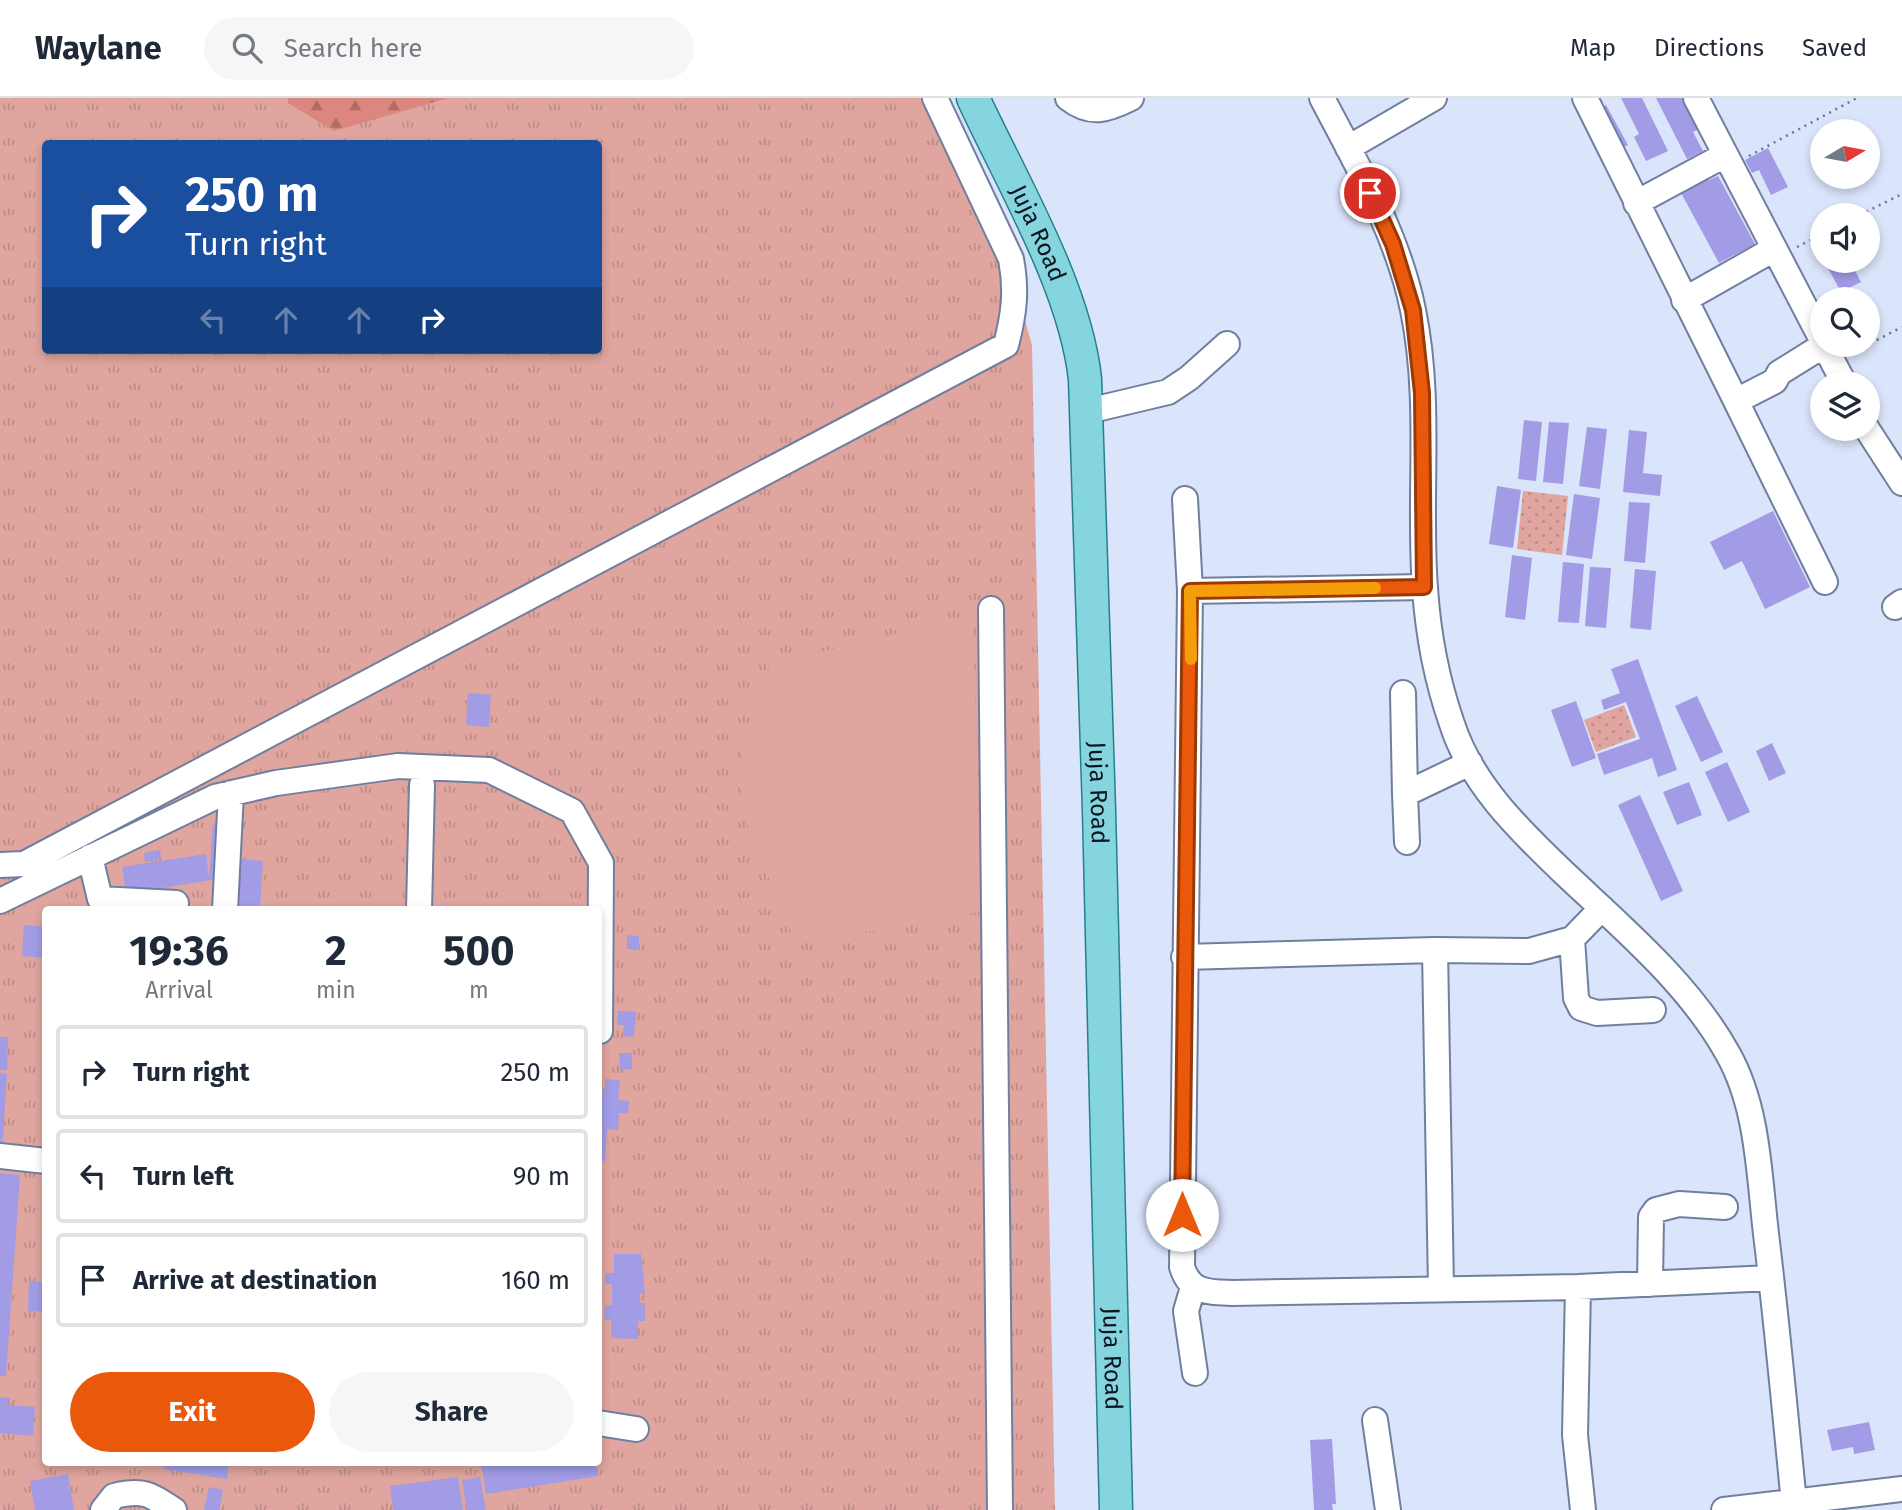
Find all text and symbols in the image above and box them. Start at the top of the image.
search box [204,17,694,80]
text: Waylane [35,28,162,68]
icon: search [228,29,266,67]
text: Search here [284,33,423,64]
text: Map [1570,34,1616,62]
text: Directions [1654,34,1764,62]
text: Saved [1802,34,1867,62]
north arrow [1810,119,1880,189]
map controls [1810,119,1880,441]
pin [1340,163,1400,223]
text: 250 m [185,165,318,224]
icon: right [70,168,161,259]
icon: arrive [1351,174,1389,212]
street label: Juja Road [1004,180,1072,285]
button: sound [1810,203,1880,273]
text: Turn right [185,225,327,263]
button: search [1810,287,1880,357]
icon: left [194,301,232,339]
icon: ahead [267,301,305,339]
icon: ahead [340,301,378,339]
icon: right [413,301,451,339]
button: layers [1810,371,1880,441]
street label: Juja Road [1083,741,1114,845]
text: 19:36 [129,926,229,976]
text: 2 [325,926,347,976]
text: 500 [443,926,515,976]
text: Arrival [145,976,213,1004]
text: min [316,976,356,1004]
text: m [469,976,489,1004]
icon: right [74,1053,112,1091]
text: Turn right [133,1057,250,1088]
text: 250 m [500,1057,570,1088]
icon: left [74,1157,112,1195]
text: Turn left [133,1161,234,1192]
text: 90 m [513,1161,570,1192]
position arrow [1145,1178,1219,1252]
icon: arrive [74,1261,112,1299]
text: Arrive at destination [133,1265,377,1296]
text: 160 m [501,1265,570,1296]
street label: Juja Road [1097,1307,1128,1410]
button: Exit [70,1372,315,1452]
button: Share [329,1372,574,1452]

